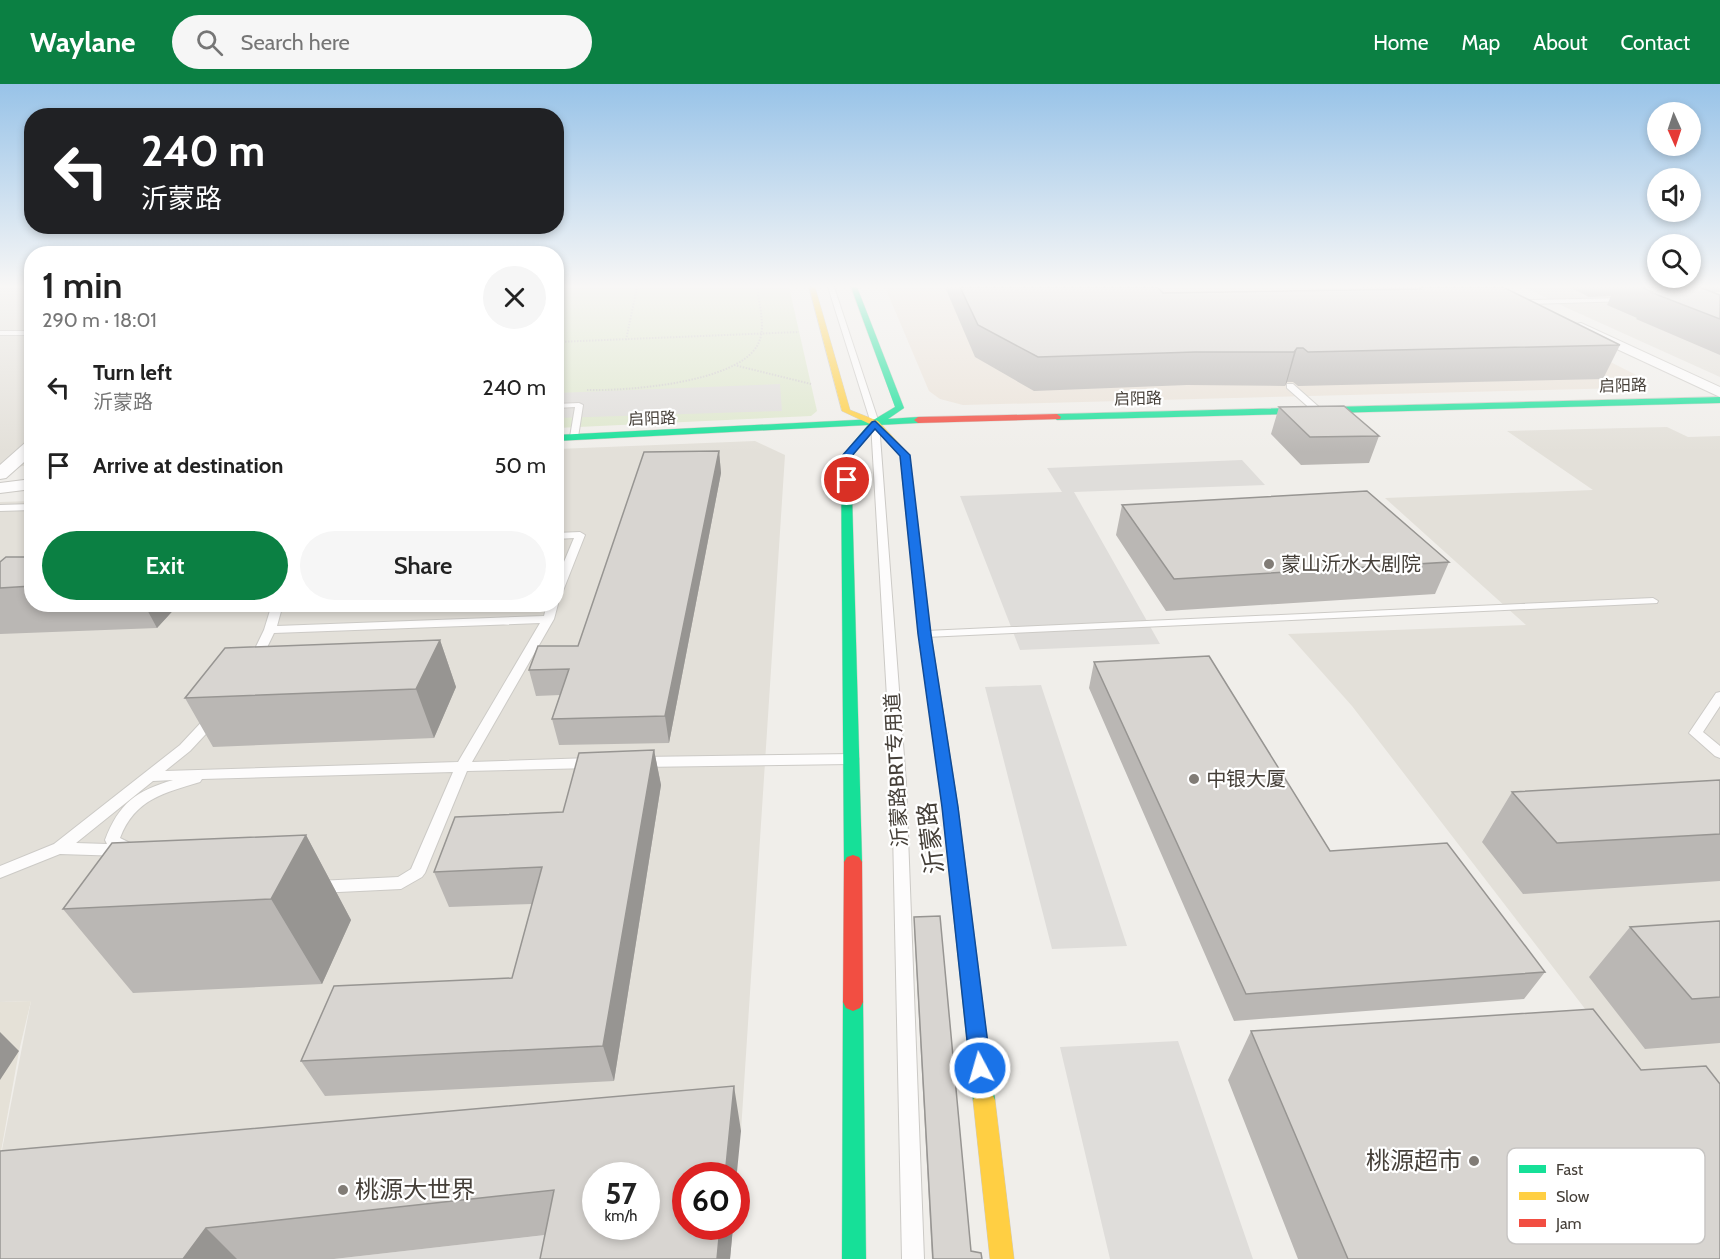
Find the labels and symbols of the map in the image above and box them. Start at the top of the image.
north arrow [1647,102,1701,156]
street label: 启阳路 [1599,376,1647,395]
street label: 启阳路 [1114,389,1162,408]
street label: 启阳路 [628,408,676,429]
pin [821,454,872,505]
place label: 蒙山沂水大剧院 [1281,552,1421,576]
marker: 蒙山沂水大剧院 [1262,557,1276,571]
street label: 沂蒙路BRT专用道 [880,692,912,848]
place label: 中银大厦 [1206,767,1286,791]
marker: 中银大厦 [1187,772,1201,786]
street label: 沂蒙路 [912,801,949,876]
position arrow [948,1036,1012,1100]
place label: 桃源超市 [1366,1146,1462,1175]
legend [1507,1148,1705,1244]
marker: 桃源超市 [1467,1154,1481,1168]
text: Fast [1556,1160,1584,1179]
speed limit sign: 60 [672,1162,750,1240]
place label: 桃源大世界 [355,1175,475,1204]
marker: 桃源大世界 [336,1183,350,1197]
text: Slow [1556,1187,1590,1206]
text: Jam [1555,1214,1582,1233]

